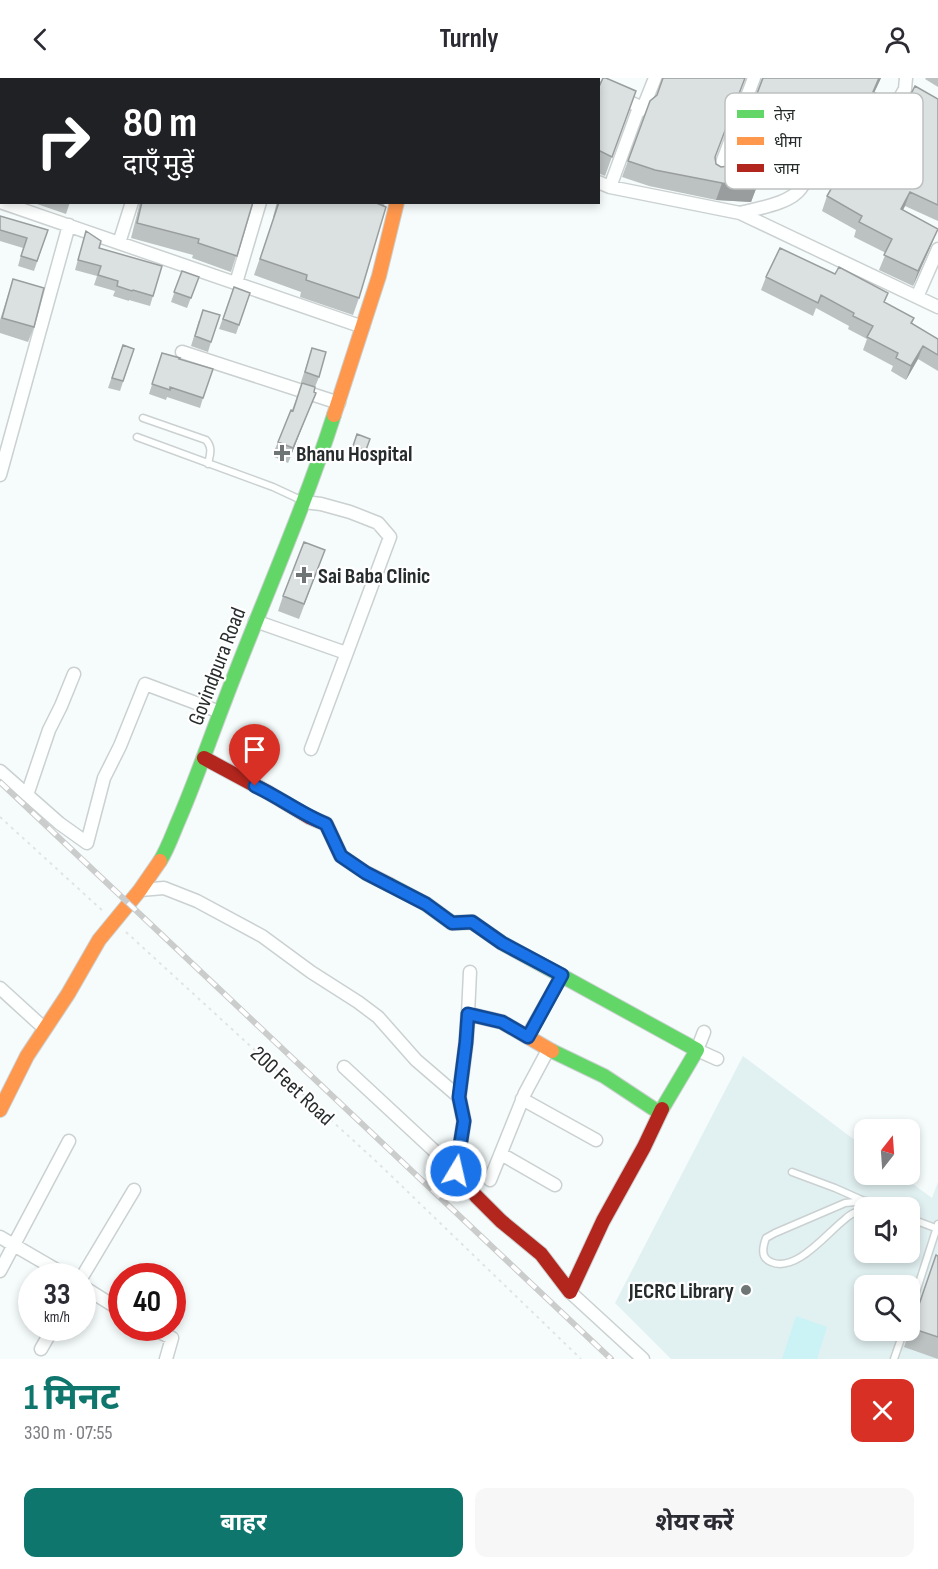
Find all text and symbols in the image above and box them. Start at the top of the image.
icon: back [24,23,57,56]
text: Turnly [439,23,499,55]
icon: person [881,23,914,56]
legend [725,93,923,189]
text: 80 m [123,98,197,149]
icon: right [24,102,102,180]
text: तेज़ [774,105,796,125]
text: धीमा [774,133,803,152]
text: दाएँ मुड़ें [123,149,194,181]
text: जाम [774,160,800,179]
place label: Bhanu Hospital [296,441,413,468]
marker: Bhanu Hospital [273,444,291,462]
place label: Sai Baba Clinic [318,563,430,590]
marker: Sai Baba Clinic [295,566,313,584]
street label: Govindpura Road [183,604,252,729]
pin [229,724,280,786]
icon: arrive [238,733,271,766]
street label: 200 Feet Road [244,1041,339,1132]
north arrow [854,1119,920,1185]
map controls [854,1119,920,1341]
position arrow [424,1139,488,1203]
button: sound [854,1197,920,1263]
speed limit sign: 40 [108,1263,186,1341]
button: search [854,1275,920,1341]
text: 33 [44,1277,70,1313]
place label: JECRC Library [628,1278,734,1305]
marker: JECRC Library [739,1283,753,1297]
text: km/h [44,1308,70,1327]
text: 1 मिनट [24,1377,119,1420]
button: close [851,1379,914,1442]
text: 330 m · 07:55 [24,1421,113,1445]
button: बाहर [24,1488,463,1557]
button: शेयर करें [475,1488,914,1557]

